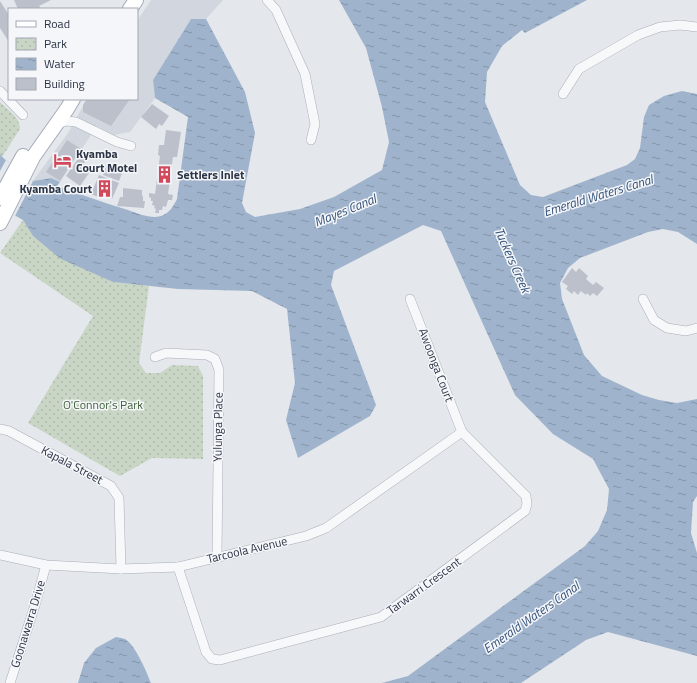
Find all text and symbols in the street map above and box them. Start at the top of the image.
legend [8,8,138,100]
text: Road [44,14,70,33]
text: Park [44,34,67,53]
text: Water [44,54,75,73]
text: Building [44,74,85,93]
place label: Kyamba Court Motel [76,144,137,177]
hotel icon: Kyamba Court Motel [53,151,73,171]
building icon: Settlers Inlet [154,165,174,185]
place label: Settlers Inlet [177,165,245,184]
water label: Emerald Waters Canal [541,168,657,221]
place label: Kyamba Court [19,179,93,198]
building icon: Kyamba Court [95,179,115,199]
water label: Mayes Canal [311,188,381,232]
water label: Tuckers Creek [490,224,537,298]
street label: Awoonga Court [414,325,459,405]
street label: Yulunga Place [207,392,228,462]
park label: O'Connor's Park [63,395,143,414]
street label: Kapala Street [38,440,107,489]
street label: Tarcoola Avenue [205,531,289,568]
street label: Tarwarri Crescent [382,552,466,619]
water label: Emerald Waters Canal [479,575,585,658]
street label: Goonawarra Drive [5,578,50,670]

